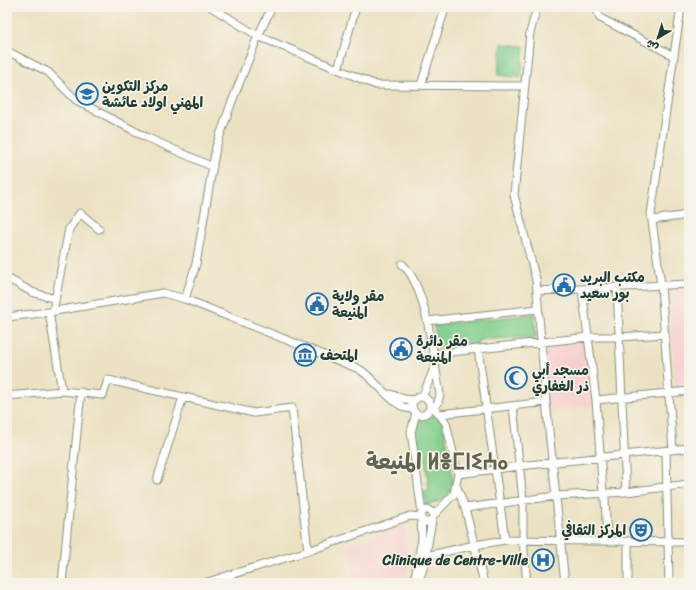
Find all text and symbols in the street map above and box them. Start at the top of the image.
north arrow [638,18,678,58]
text: ش [642,34,663,57]
place label: مركز التكوين المهني اولاد عائشة [102,74,203,115]
school or university icon: مركز التكوين المهني اولاد عائشة [74,81,100,107]
place label: مكتب البريد بور سعيد [580,265,645,306]
public building icon: مكتب البريد بور سعيد [551,272,577,298]
place label: مقر ولاية المنيعة [332,284,384,325]
public building icon: مقر ولاية المنيعة [304,291,330,317]
place label: مقر دائرة المنيعة [416,329,468,370]
public building icon: مقر دائرة المنيعة [388,336,414,362]
museum icon: المتحف [292,342,318,368]
place label: المتحف [320,343,358,368]
place label: مسجد أبي ذر الغفاري [532,358,589,399]
mosque icon: مسجد أبي ذر الغفاري [503,365,529,391]
district label: المنيعة ⵍⴻⵎⵏⵉⵄⴰ [366,442,508,481]
theatre icon: المركز الثقافي [628,517,654,543]
place label: المركز الثقافي [561,518,626,543]
hospital icon: Clinique de Centre-Ville [530,547,556,573]
place label: Clinique de Centre-Ville [381,548,528,573]

